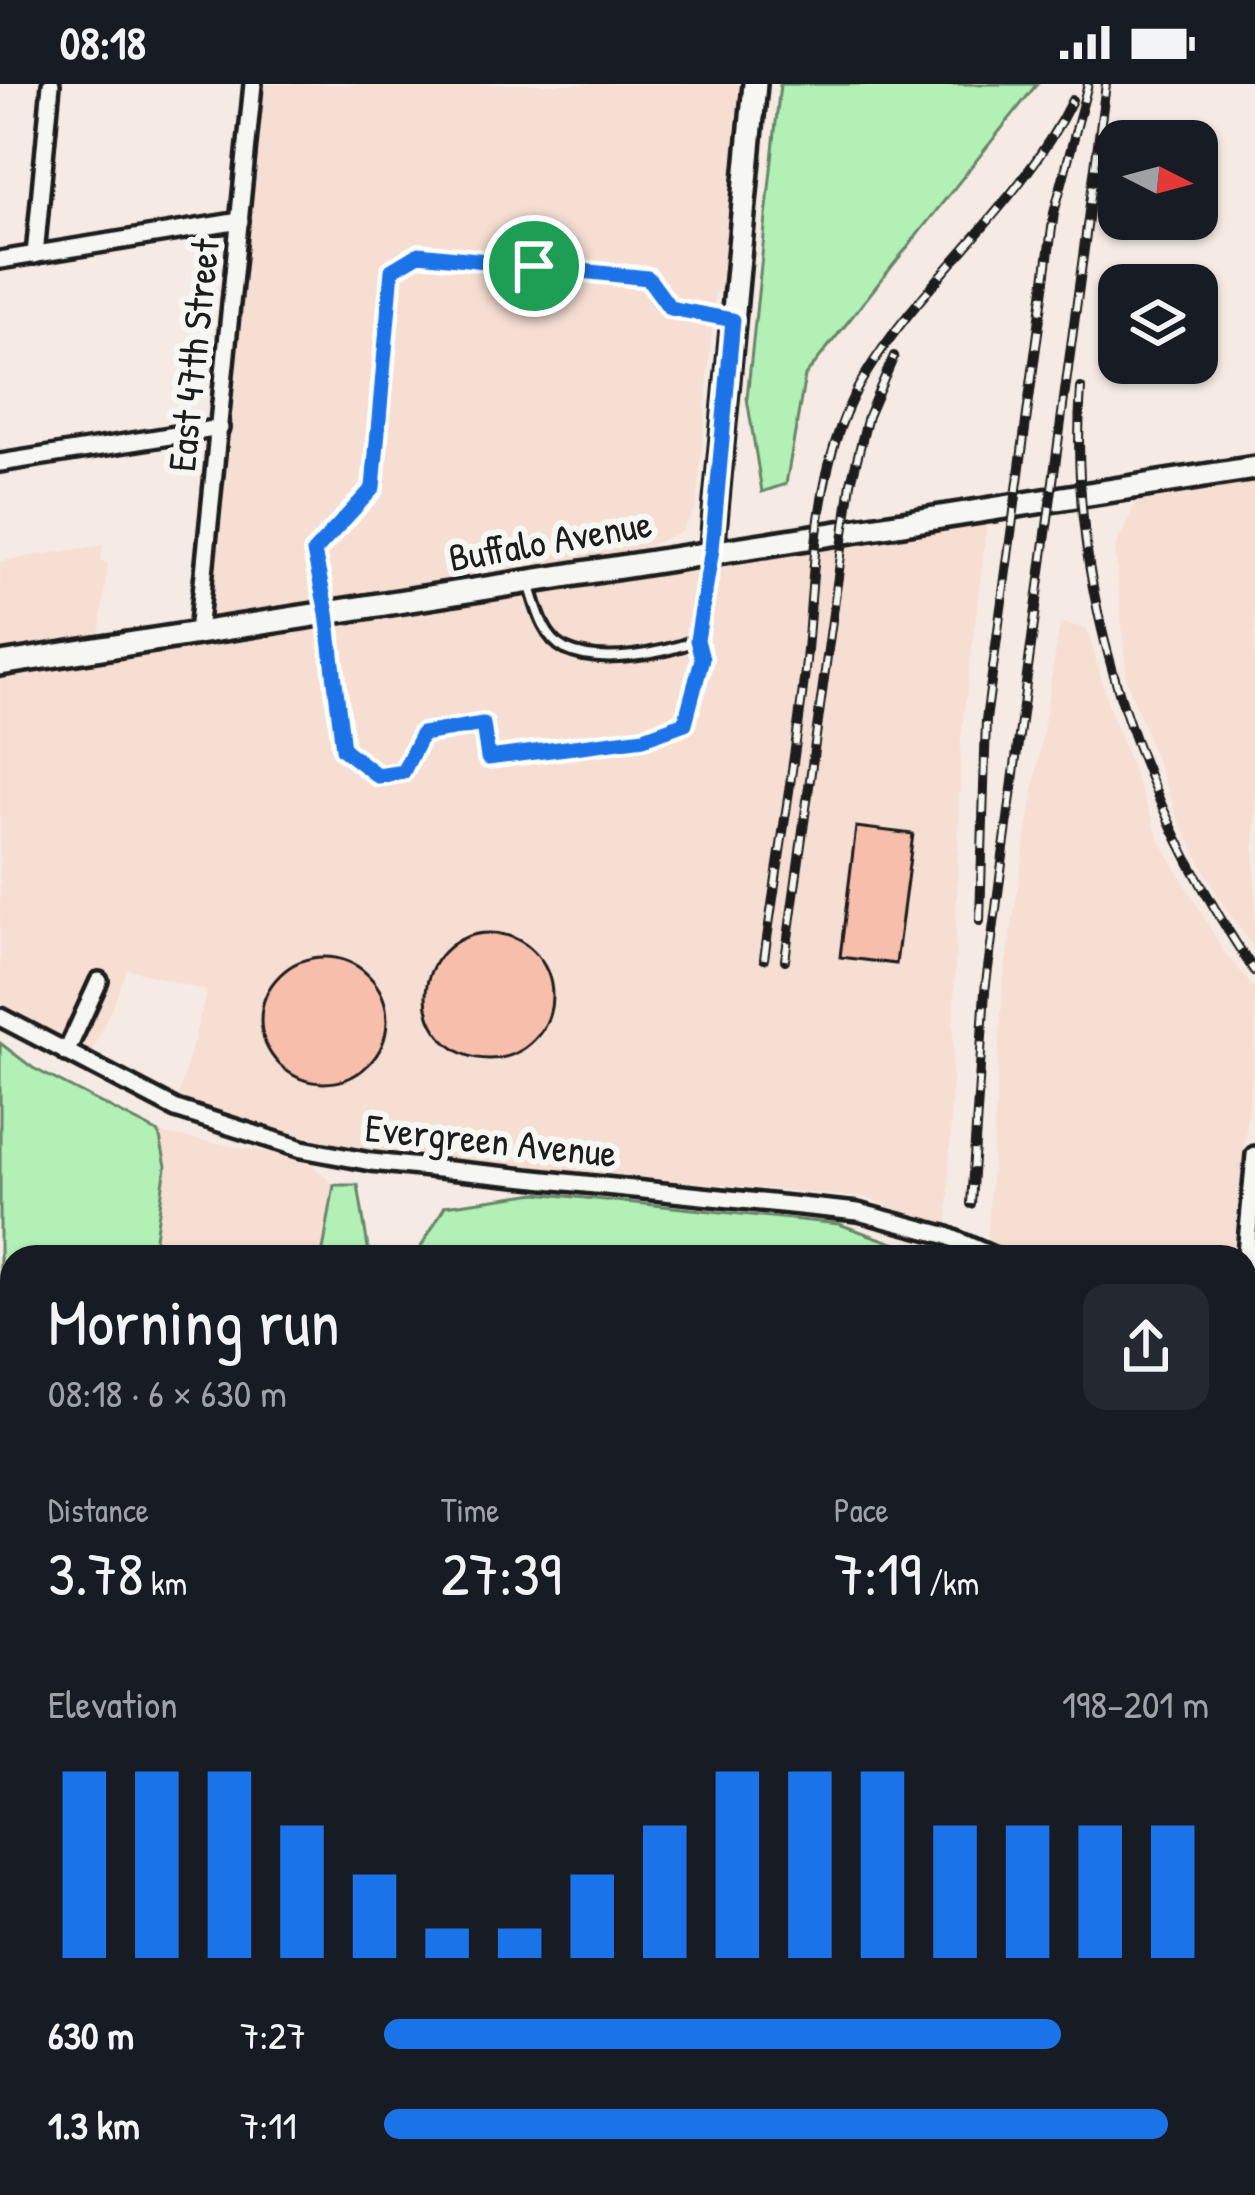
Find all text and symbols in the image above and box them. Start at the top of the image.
text: 08:18 [60,12,146,73]
north arrow [1098,120,1218,240]
map controls [1098,120,1218,384]
pin [483,215,585,317]
icon: arrive [501,233,567,299]
street label: East 47th Street [154,236,231,474]
button: layers [1098,264,1218,384]
street label: Buffalo Avenue [444,496,656,583]
street label: Evergreen Avenue [363,1100,619,1179]
text: Morning run [48,1276,340,1366]
button: share [1083,1284,1209,1410]
text: 08:18 · 6 × 630 m [48,1366,287,1419]
text: Distance [48,1488,149,1532]
text: Time [441,1488,499,1532]
text: Pace [834,1488,889,1532]
text: 3.78 [48,1532,143,1614]
text: 27:39 [441,1532,562,1614]
text: 7:19 [834,1532,921,1614]
text: km [143,1561,187,1605]
text: /km [921,1561,979,1605]
text: Elevation [48,1677,178,1730]
text: 198–201 m [1062,1677,1209,1730]
text: 630 m [48,2008,134,2061]
text: 7:27 [240,2008,306,2061]
text: 1.3 km [48,2098,140,2151]
text: 7:11 [240,2098,297,2151]

